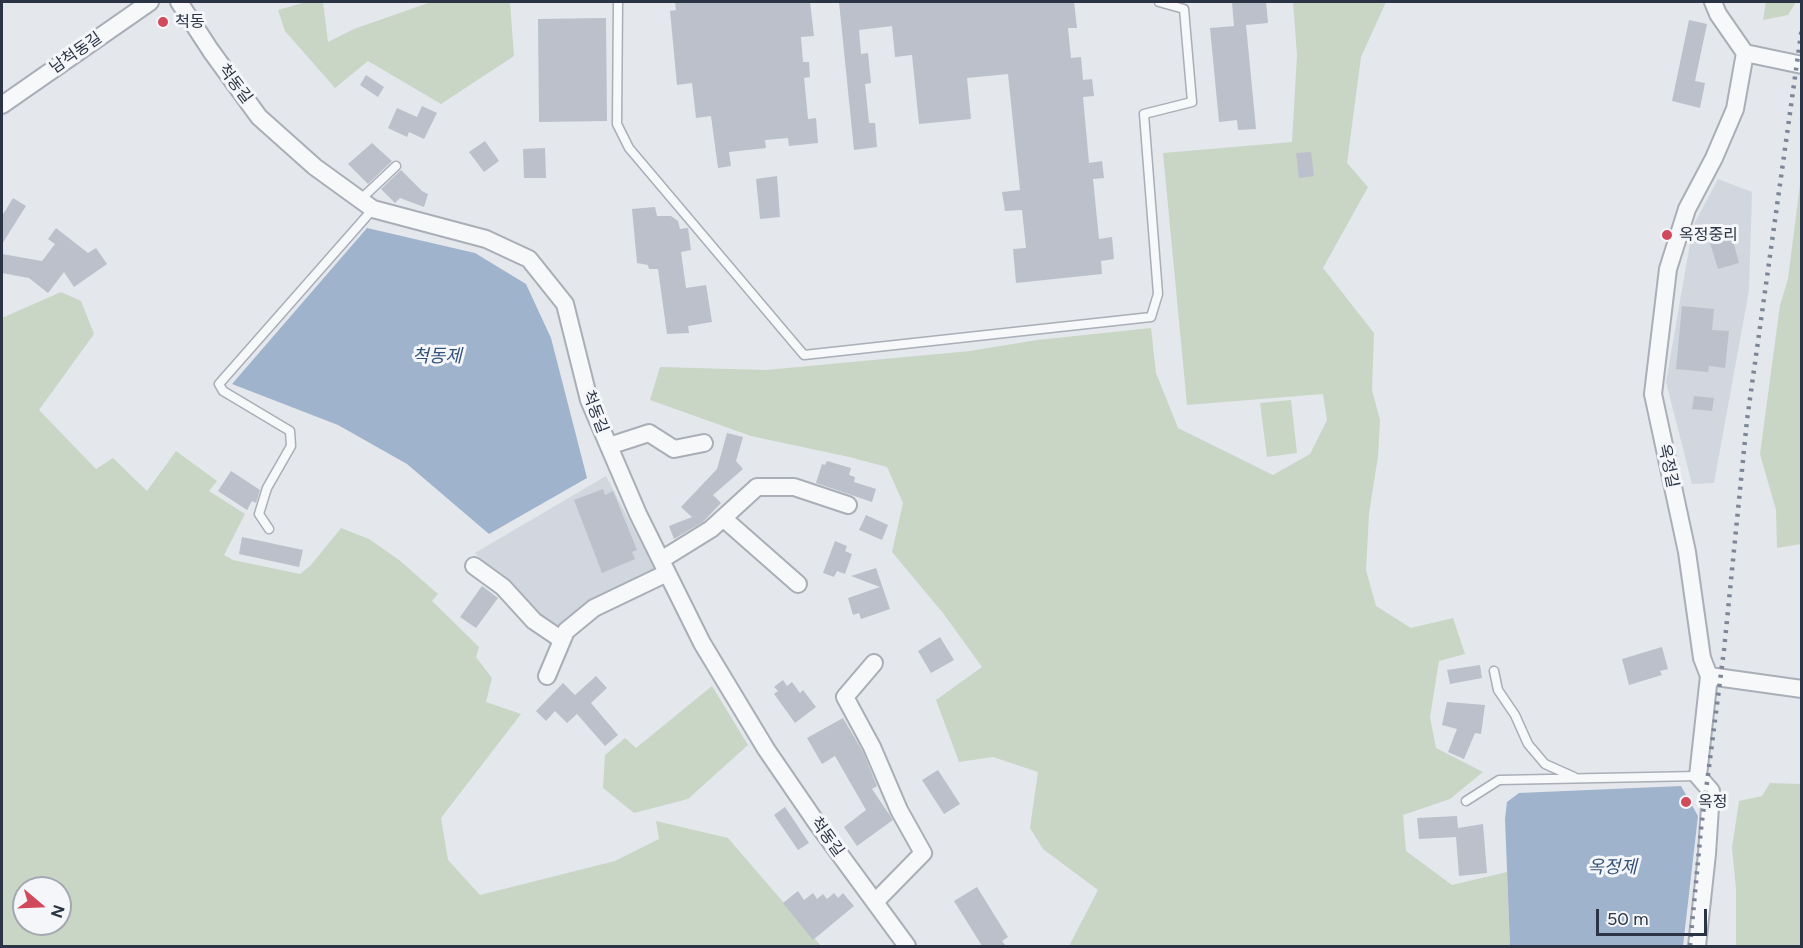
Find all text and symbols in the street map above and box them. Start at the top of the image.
place label: 척동 [175,12,204,32]
marker: 척동 [156,15,170,29]
street label: 남척동길 [46,28,106,78]
street label: 척동길 [214,61,256,107]
place label: 옥정중리 [1679,225,1738,245]
marker: 옥정중리 [1660,228,1674,242]
water label: 척동제 [412,346,462,368]
street label: 척동길 [578,388,612,436]
street label: 옥정길 [1654,442,1682,490]
place label: 옥정 [1698,792,1727,812]
marker: 옥정 [1679,795,1693,809]
street label: 척동길 [806,813,848,861]
water label: 옥정제 [1587,857,1637,879]
north arrow [12,876,72,936]
scale bar [1599,897,1710,935]
text: N [47,902,69,920]
text: 50 m [1607,908,1649,930]

